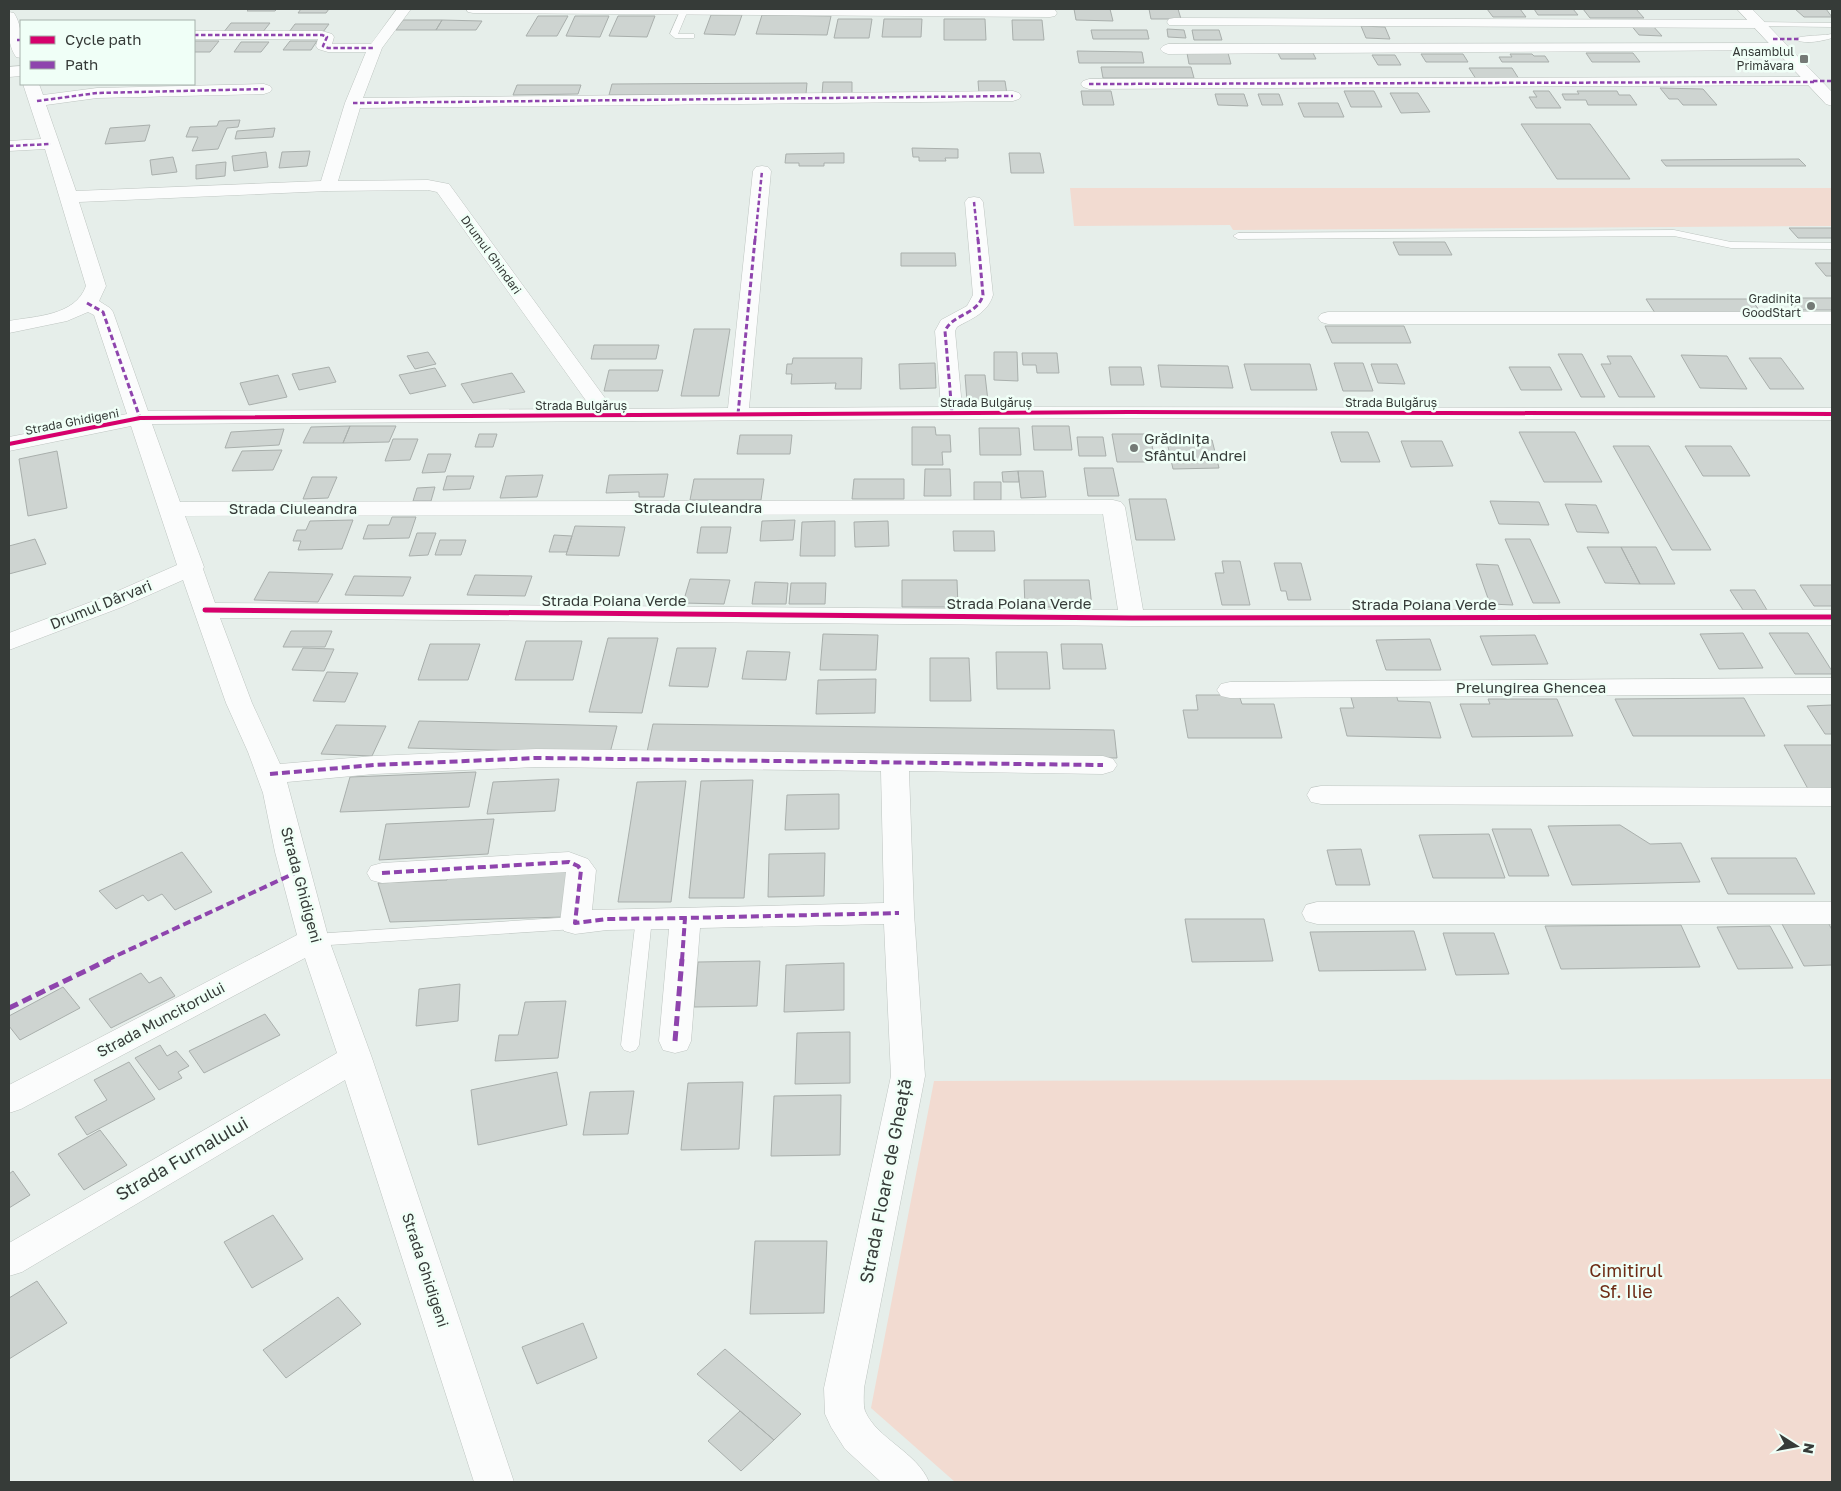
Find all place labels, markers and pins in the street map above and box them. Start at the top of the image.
place label: Ansamblul Primăvara [1732,44,1794,73]
marker: Ansamblul Primăvara [1798,53,1810,65]
place label: Gradinița GoodStart [1742,291,1801,320]
marker: Gradinița GoodStart [1805,300,1817,312]
place label: Grădinița Sfântul Andrei [1144,429,1247,464]
marker: Grădinița Sfântul Andrei [1128,442,1140,454]

